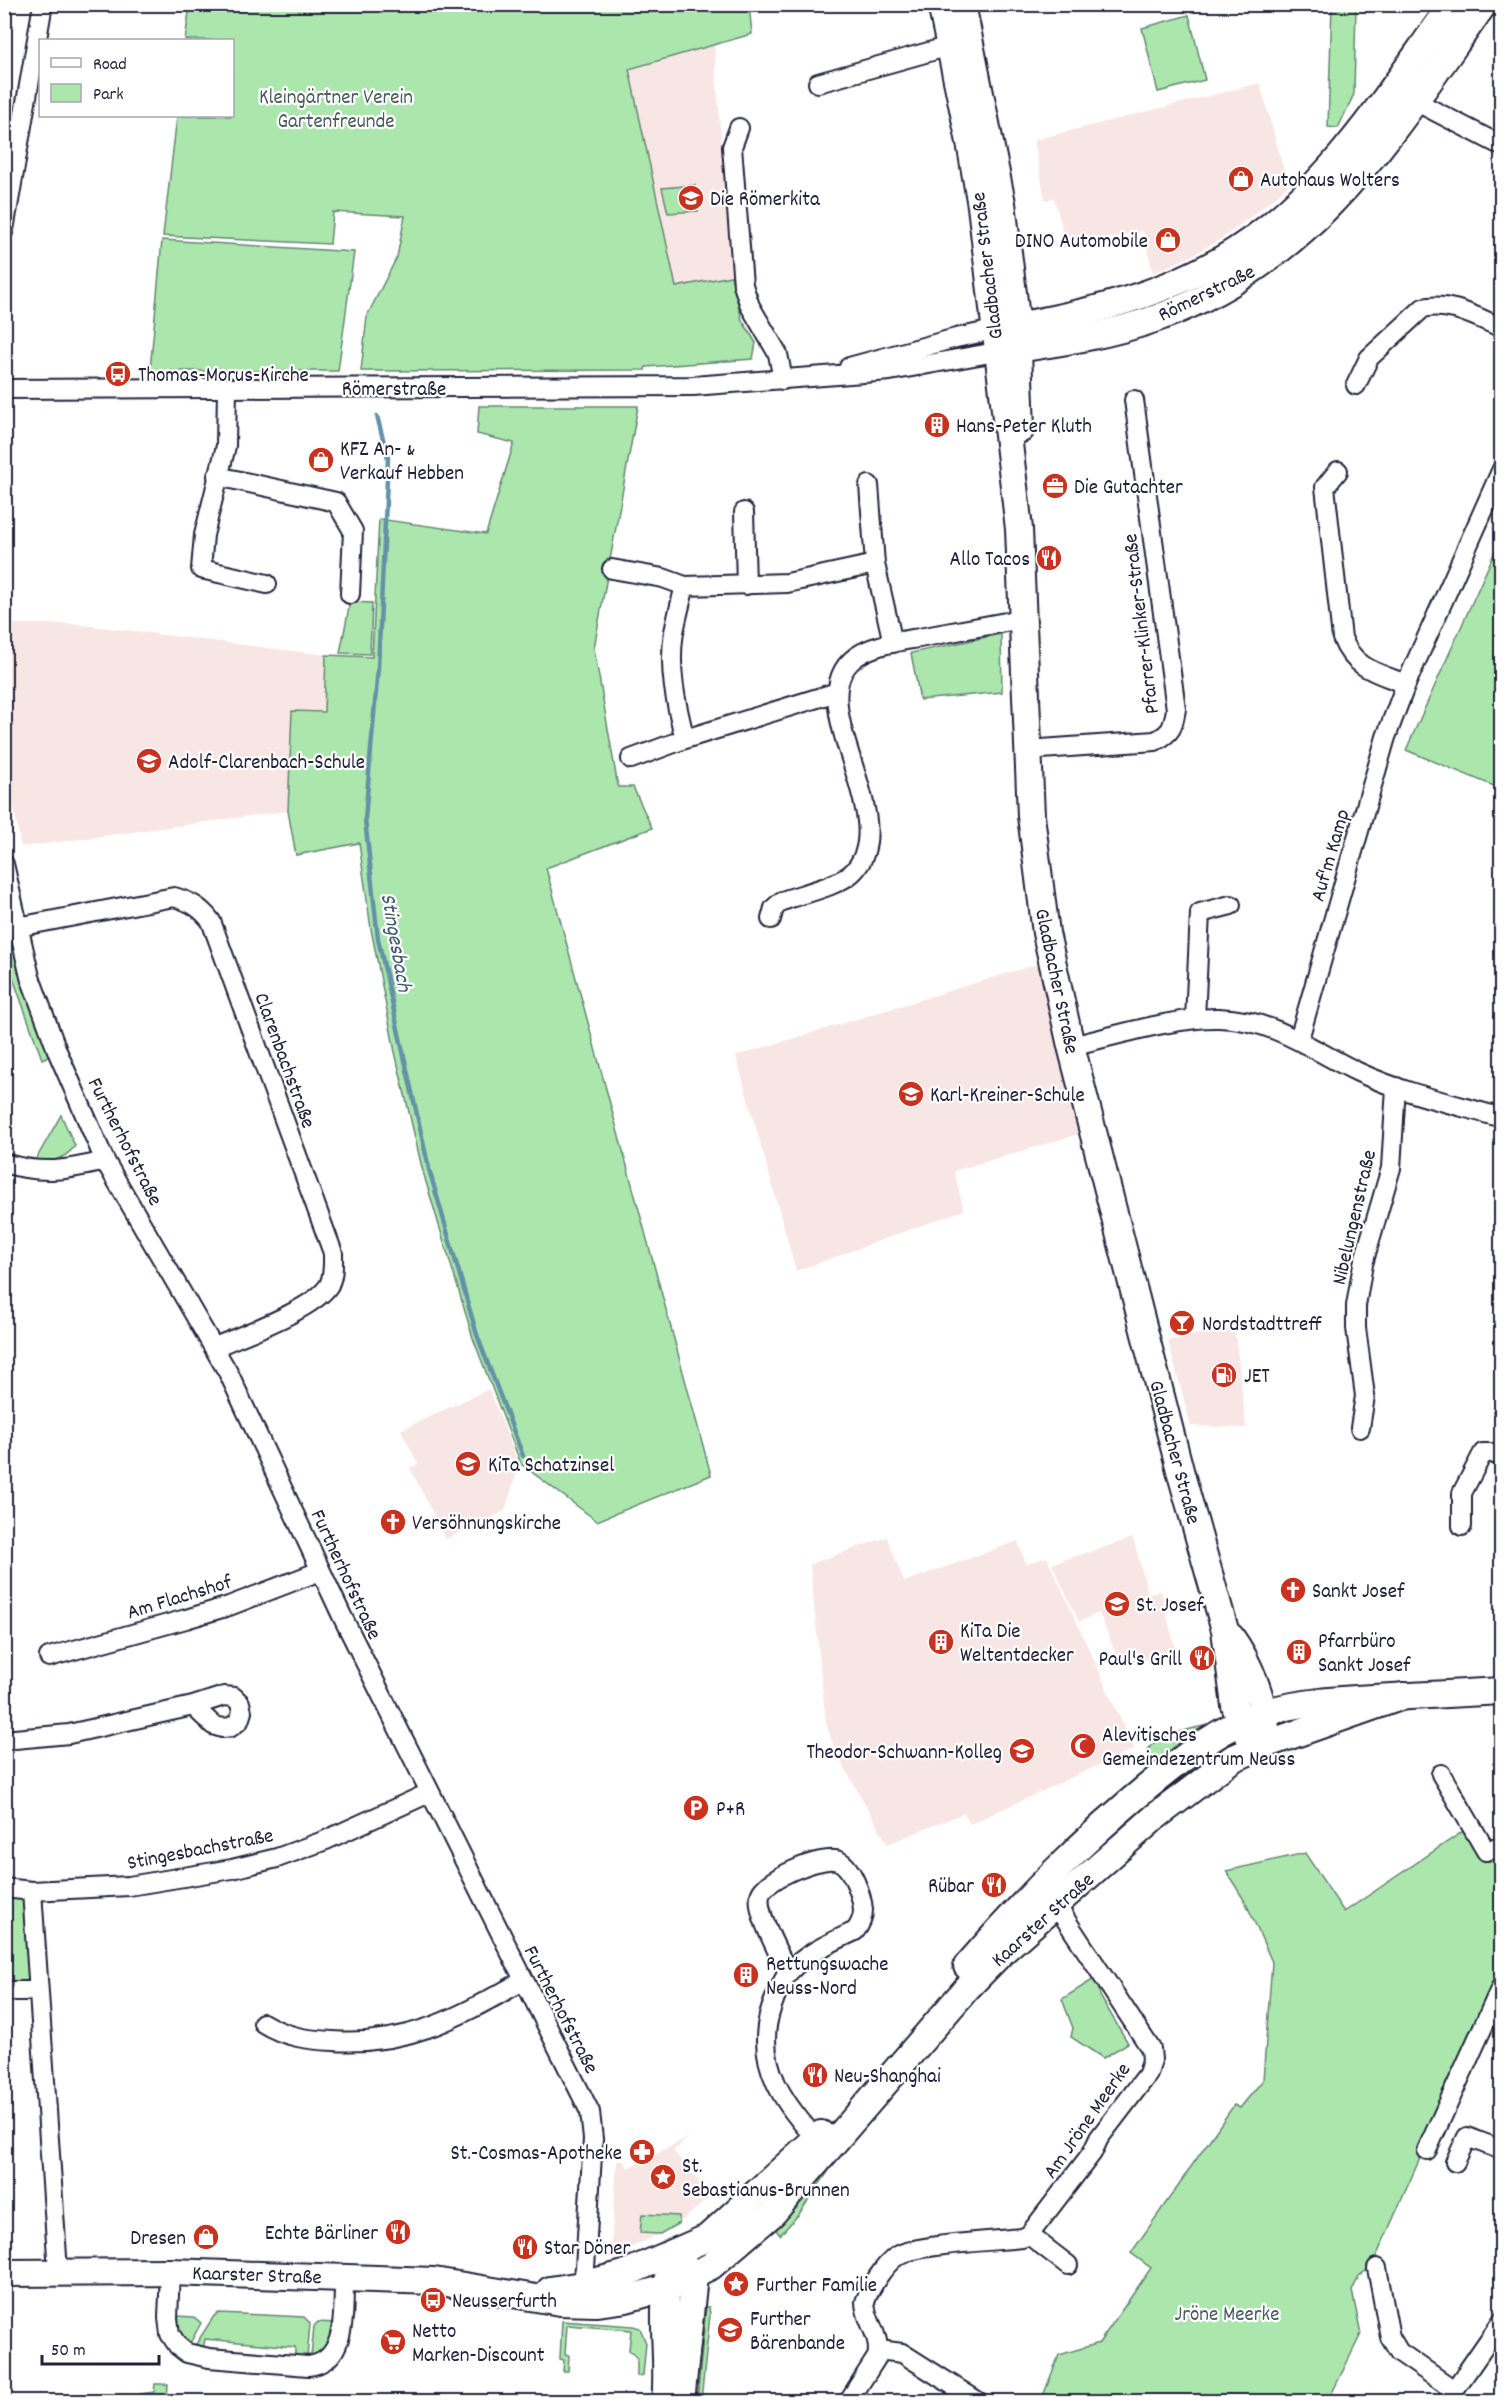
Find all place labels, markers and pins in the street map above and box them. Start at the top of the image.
shop icon: Autohaus Wolters [1226,164,1256,194]
place label: Autohaus Wolters [1260,167,1400,197]
school or university icon: Die Römerkita [676,183,706,213]
place label: Die Römerkita [710,186,821,216]
shop icon: DINO Automobile [1153,225,1183,255]
place label: DINO Automobile [1015,228,1148,258]
bus stop icon: Thomas-Morus-Kirche [103,359,133,389]
place label: Thomas-Morus-Kirche [138,362,309,392]
building icon: Hans-Peter Kluth [922,410,952,440]
place label: Hans-Peter Kluth [956,413,1092,443]
place label: KFZ An- & Verkauf Hebben [340,436,464,490]
shop icon: KFZ An- & Verkauf Hebben [306,445,336,475]
office icon: Die Gutachter [1040,471,1070,501]
place label: Die Gutachter [1074,474,1183,504]
restaurant icon: Allo Tacos [1034,543,1064,573]
place label: Allo Tacos [950,546,1030,576]
school or university icon: Adolf-Clarenbach-Schule [134,746,164,776]
place label: Adolf-Clarenbach-Schule [168,749,365,779]
school or university icon: Karl-Kreiner-Schule [896,1079,926,1109]
place label: Karl-Kreiner-Schule [930,1082,1085,1112]
bar icon: Nordstadttreff [1167,1308,1197,1338]
place label: Nordstadttreff [1202,1311,1322,1341]
fuel station icon: JET [1209,1360,1239,1390]
place label: JET [1244,1363,1270,1393]
school or university icon: KiTa Schatzinsel [453,1449,483,1479]
place label: KiTa Schatzinsel [488,1452,614,1482]
church icon: Versöhnungskirche [378,1507,408,1537]
place label: Versöhnungskirche [412,1510,561,1540]
church icon: Sankt Josef [1278,1575,1308,1605]
place label: Sankt Josef [1312,1578,1405,1608]
school or university icon: St. Josef [1102,1589,1132,1619]
place label: St. Josef [1136,1592,1204,1622]
place label: KiTa Die Weltentdecker [960,1618,1074,1672]
building icon: KiTa Die Weltentdecker [926,1627,956,1657]
place label: Pfarrbüro Sankt Josef [1318,1628,1411,1682]
building icon: Pfarrbüro Sankt Josef [1284,1637,1314,1667]
restaurant icon: Paul's Grill [1187,1643,1217,1673]
place label: Paul's Grill [1099,1646,1182,1676]
place label: Alevitisches Gemeindezentrum Neuss [1102,1722,1295,1776]
mosque icon: Alevitisches Gemeindezentrum Neuss [1068,1731,1098,1761]
school or university icon: Theodor-Schwann-Kolleg [1007,1736,1037,1766]
place label: Theodor-Schwann-Kolleg [806,1739,1002,1769]
parking icon: P+R [681,1793,711,1823]
place label: P+R [716,1796,745,1826]
restaurant icon: Rübar [979,1870,1009,1900]
place label: Rübar [928,1873,974,1903]
place label: Rettungswache Neuss-Nord [766,1951,888,2005]
building icon: Rettungswache Neuss-Nord [731,1960,761,1990]
restaurant icon: Neu-Shanghai [800,2060,830,2090]
place label: Neu-Shanghai [834,2063,941,2093]
pharmacy icon: St.-Cosmas-Apotheke [627,2137,657,2167]
place label: St.-Cosmas-Apotheke [451,2140,622,2170]
place label: St. Sebastianus-Brunnen [682,2153,850,2207]
place icon: St. Sebastianus-Brunnen [648,2162,678,2192]
restaurant icon: Echte Bärliner [383,2217,413,2247]
place label: Echte Bärliner [265,2220,378,2250]
shop icon: Dresen [191,2222,221,2252]
place label: Dresen [130,2225,186,2255]
restaurant icon: Star Döner [510,2232,540,2262]
place label: Star Döner [544,2235,631,2265]
place icon: Further Familie [721,2269,751,2299]
place label: Further Familie [756,2272,877,2302]
bus stop icon: Neusserfurth [418,2285,448,2315]
place label: Neusserfurth [452,2288,557,2318]
place label: Further Bärenbande [750,2306,845,2360]
school or university icon: Further Bärenbande [715,2315,745,2345]
place label: Netto Marken-Discount [412,2318,545,2372]
supermarket icon: Netto Marken-Discount [378,2327,408,2357]

